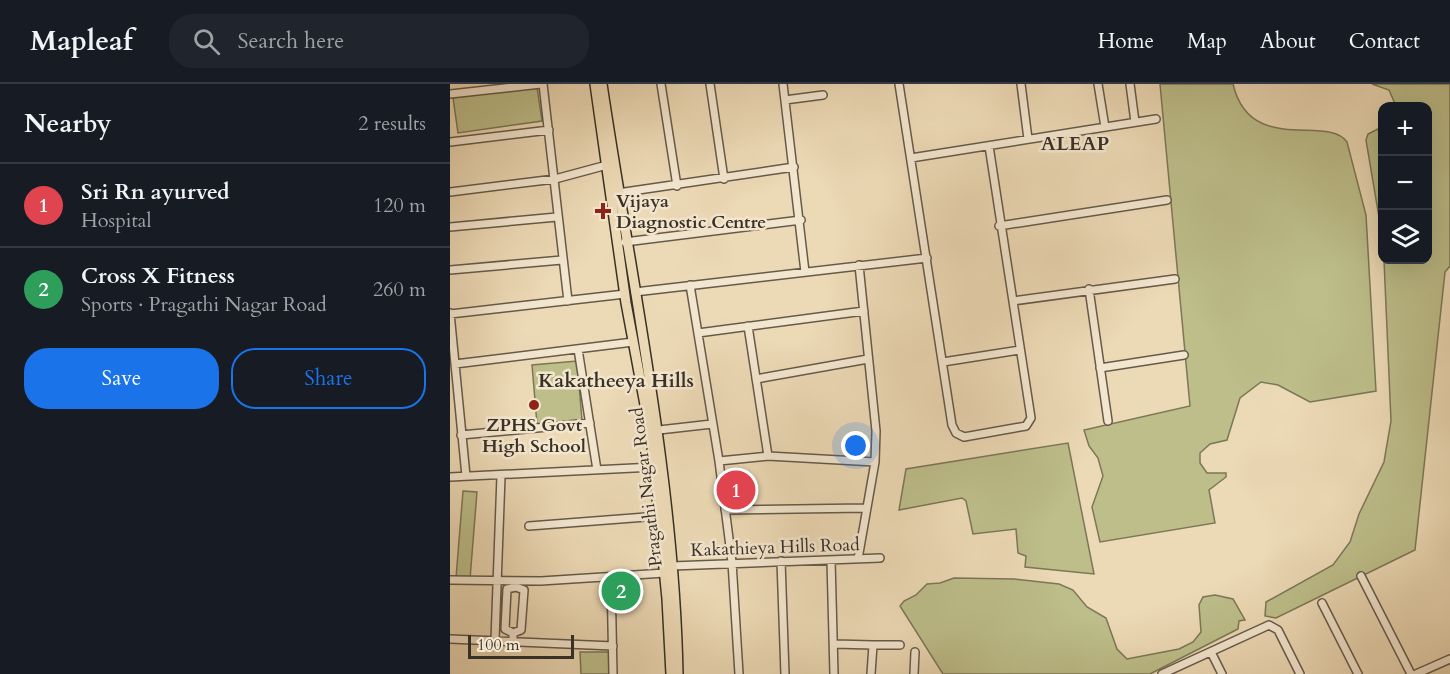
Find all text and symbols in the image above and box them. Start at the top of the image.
search box [169,14,589,68]
text: Mapleaf [30,22,133,60]
icon: search [190,25,223,58]
text: Search here [238,26,344,56]
text: Home [1098,27,1154,56]
text: Map [1187,27,1227,56]
text: About [1260,27,1316,56]
text: Contact [1349,27,1420,56]
map controls [1378,102,1432,264]
button: + [1378,102,1432,156]
text: Nearby [24,106,112,141]
text: 2 results [358,110,426,137]
district label: ALEAP [1041,130,1109,157]
button: − [1378,156,1432,210]
text: Sri Rn ayurved [81,177,229,207]
place label: Vijaya Diagnostic Centre [616,189,766,235]
text: 1 [38,192,49,219]
text: 120 m [373,192,426,219]
marker: Vijaya Diagnostic Centre [594,202,612,220]
text: Hospital [81,207,152,234]
button: layers [1378,210,1432,264]
text: Cross X Fitness [81,261,235,291]
text: 2 [38,276,49,303]
text: 260 m [373,276,426,303]
text: Sports · Pragathi Nagar Road [81,291,327,318]
button: Save [24,348,219,409]
button: Share [231,348,426,409]
district label: Kakatheeya Hills [538,367,694,394]
marker: ZPHS Govt High School [527,398,541,412]
street label: Pragathi Nagar Road [624,405,669,568]
place label: ZPHS Govt High School [482,413,586,459]
your location [841,431,870,460]
pin: 1 [716,468,756,512]
street label: Kakathieya Hills Road [690,532,860,563]
pin: 2 [602,568,640,614]
scale bar [468,632,574,660]
text: 100 m [477,634,519,656]

